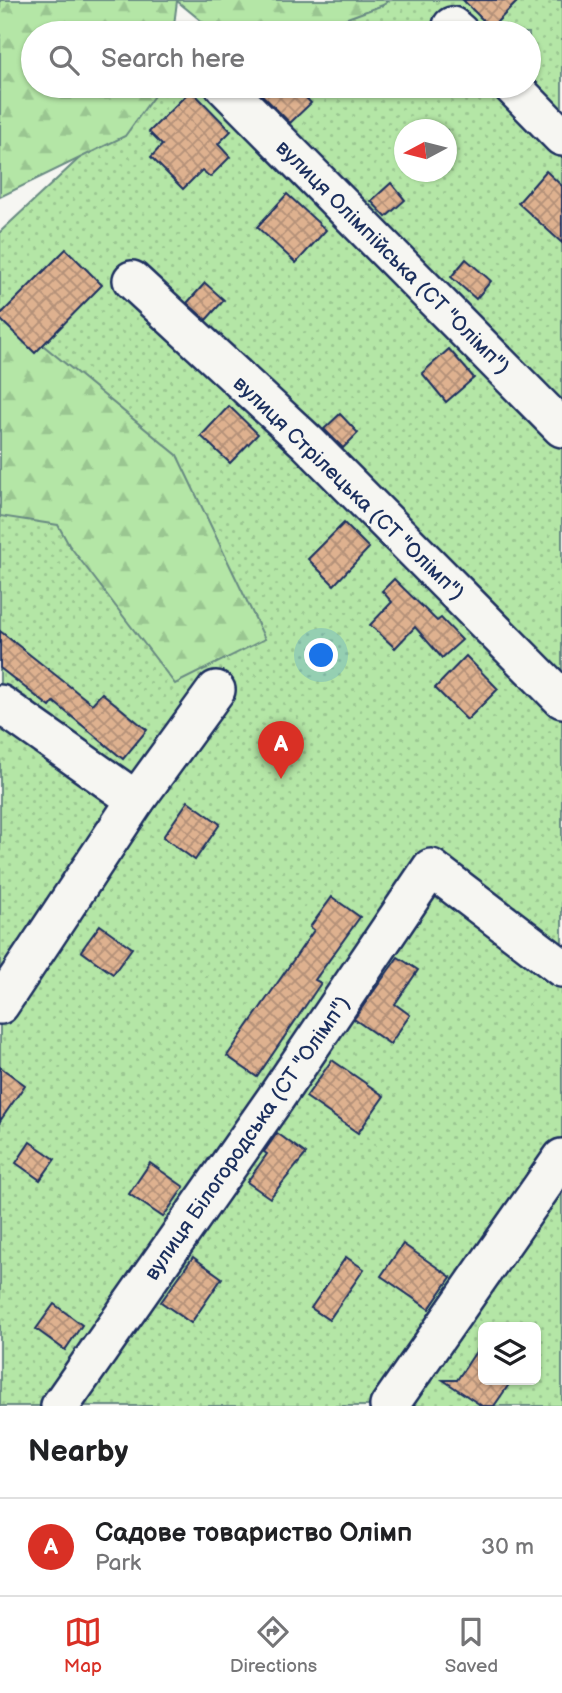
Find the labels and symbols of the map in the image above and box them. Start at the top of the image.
north arrow [394,119,457,182]
street label: вулиця Олімпійська (СТ "Олімп") [271,135,515,379]
street label: вулиця Стрілецька (СТ "Олімп") [228,371,469,606]
your location [304,638,338,672]
pin: A [258,721,304,779]
street label: вулиця Білогородська (СТ "Олімп") [139,991,355,1285]

